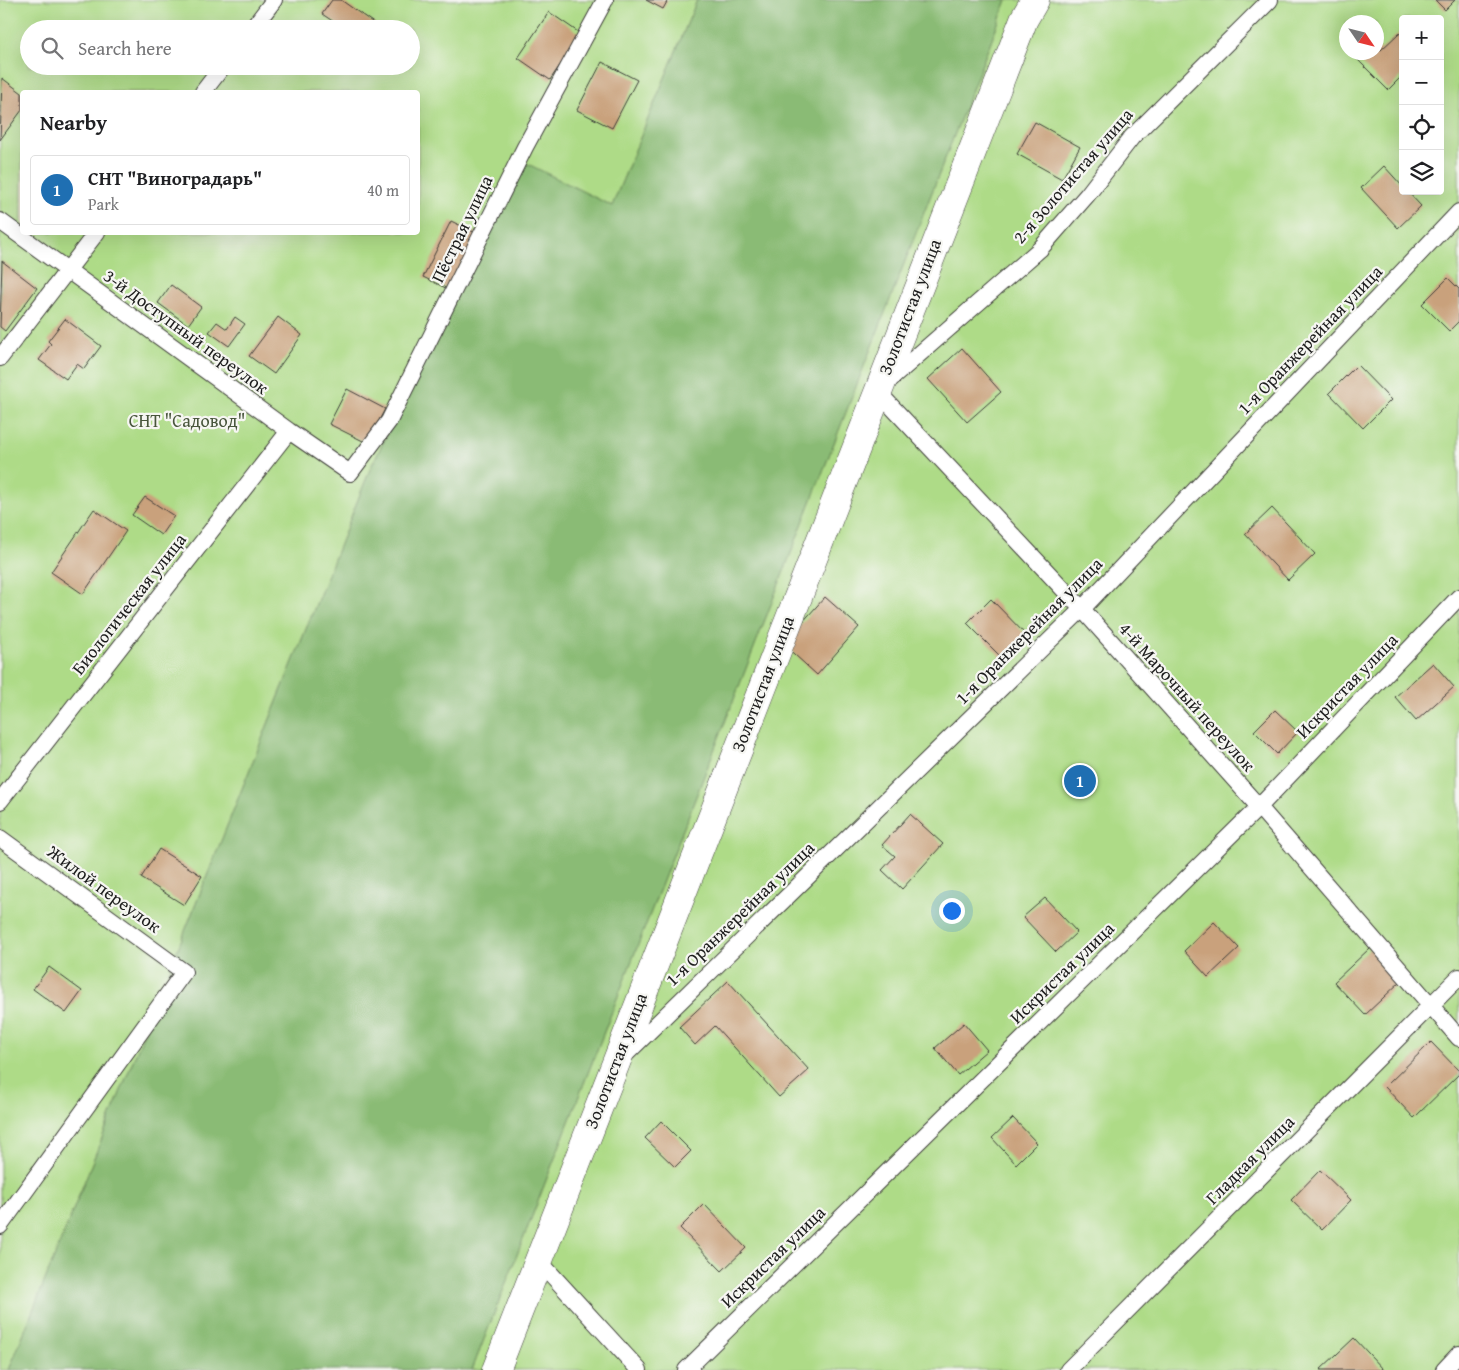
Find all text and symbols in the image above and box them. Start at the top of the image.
north arrow [1339,15,1384,60]
map controls [1399,15,1444,195]
button: + [1399,15,1444,60]
search box [20,20,420,75]
icon: search [38,34,66,62]
text: Search here [78,34,172,62]
button: − [1399,60,1444,105]
street label: 2-я Золотистая улица [1006,102,1139,249]
button: locate [1399,105,1444,150]
text: Nearby [40,107,107,138]
button: layers [1399,150,1444,195]
text: СНТ "Виноградарь" [88,164,262,192]
street label: Пёстрая улица [424,170,499,287]
text: 1 [53,178,61,202]
text: 40 m [367,178,399,202]
text: Park [88,192,119,216]
street label: Золотистая улица [871,234,948,379]
street label: 1-я Оранжерейная улица [1231,258,1389,421]
street label: 3-й Доступный переулок [98,262,275,401]
park label: СНТ "Садовод" [129,407,245,434]
street label: Биологическая улица [65,527,193,680]
street label: 1-я Оранжерейная улица [949,551,1109,710]
street label: Золотистая улица [724,611,801,756]
street label: 4-й Марочный переулок [1113,616,1262,778]
street label: Искристая улица [1289,627,1404,744]
pin: 1 [1064,762,1096,800]
street label: 1-я Оранжерейная улица [659,835,821,992]
street label: Жилой переулок [41,837,167,939]
your location [939,898,965,924]
street label: Искристая улица [1003,915,1121,1030]
street label: Золотистая улица [577,988,654,1133]
street label: Гладкая улица [1199,1109,1301,1210]
street label: Искристая улица [714,1199,832,1314]

